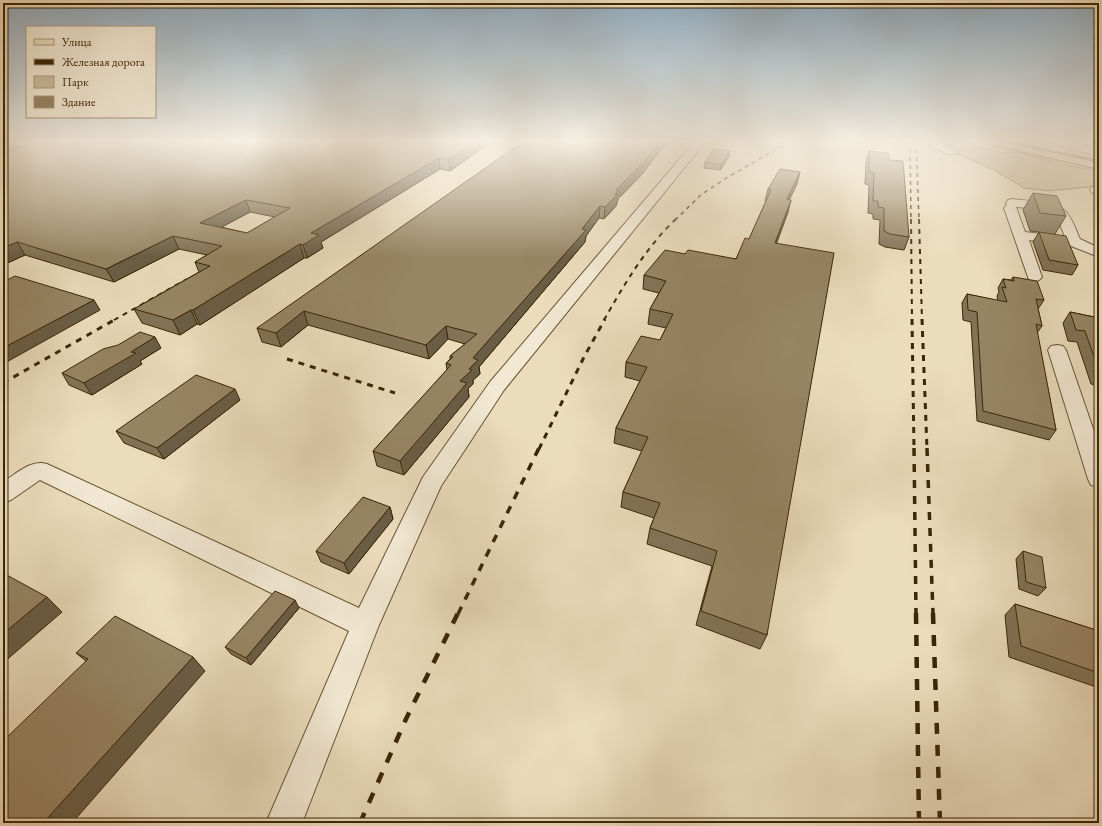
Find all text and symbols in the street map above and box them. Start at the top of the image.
legend [26,26,156,118]
text: Улица [61,34,92,50]
text: Железная дорога [61,54,145,70]
text: Парк [62,74,89,90]
text: Здание [62,94,96,110]

